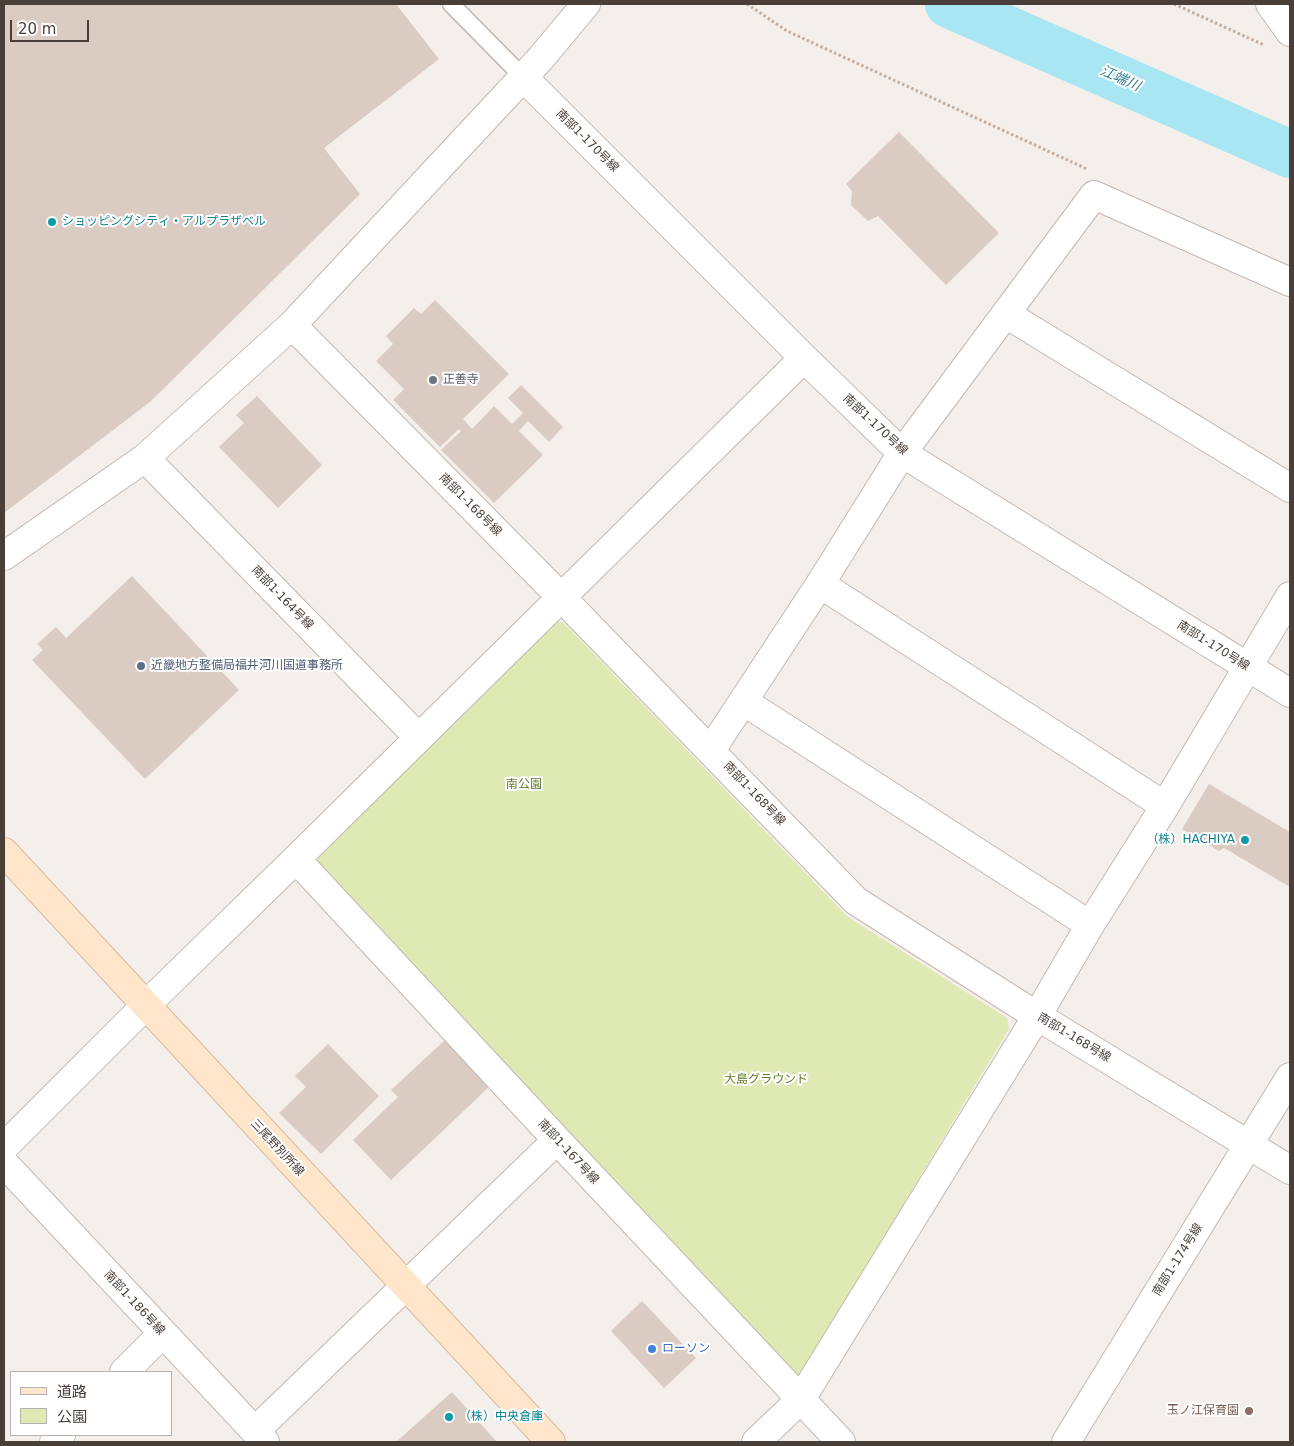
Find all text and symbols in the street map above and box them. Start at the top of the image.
scale bar [12,10,91,42]
text: 20 m [18,20,56,38]
water label: 江端川 [1097,63,1143,95]
street label: 南部1-170号線 [553,107,621,175]
place label: ショッピングシティ・アルプラザベル [62,215,266,229]
marker: ショッピングシティ・アルプラザベル [46,216,58,228]
place label: 正善寺 [443,373,479,387]
marker: 正善寺 [427,374,439,386]
street label: 南部1-170号線 [840,391,910,459]
street label: 南部1-168号線 [436,471,504,539]
street label: 南部1-164号線 [248,563,316,633]
street label: 南部1-170号線 [1174,618,1252,674]
place label: 近畿地方整備局福井河川国道事務所 [151,659,343,673]
marker: 近畿地方整備局福井河川国道事務所 [135,660,147,672]
street label: 南部1-168号線 [720,759,788,829]
park label: 南公園 [506,778,542,792]
place label: （株）HACHIYA [1146,833,1235,847]
marker: （株）HACHIYA [1239,834,1251,846]
street label: 南部1-168号線 [1035,1010,1113,1066]
park label: 大島グラウンド [724,1073,808,1087]
street label: 三尾野別所線 [247,1117,307,1179]
street label: 南部1-167号線 [534,1117,602,1187]
street label: 南部1-174号線 [1150,1221,1206,1299]
street label: 南部1-186号線 [100,1268,168,1338]
place label: ローソン [662,1342,710,1356]
marker: ローソン [646,1343,658,1355]
legend [10,1371,172,1436]
text: 道路 [57,1383,87,1401]
place label: 玉ノ江保育園 [1167,1404,1239,1418]
marker: 玉ノ江保育園 [1243,1405,1255,1417]
text: 公園 [57,1408,87,1426]
place label: （株）中央倉庫 [459,1410,543,1424]
marker: （株）中央倉庫 [443,1411,455,1423]

